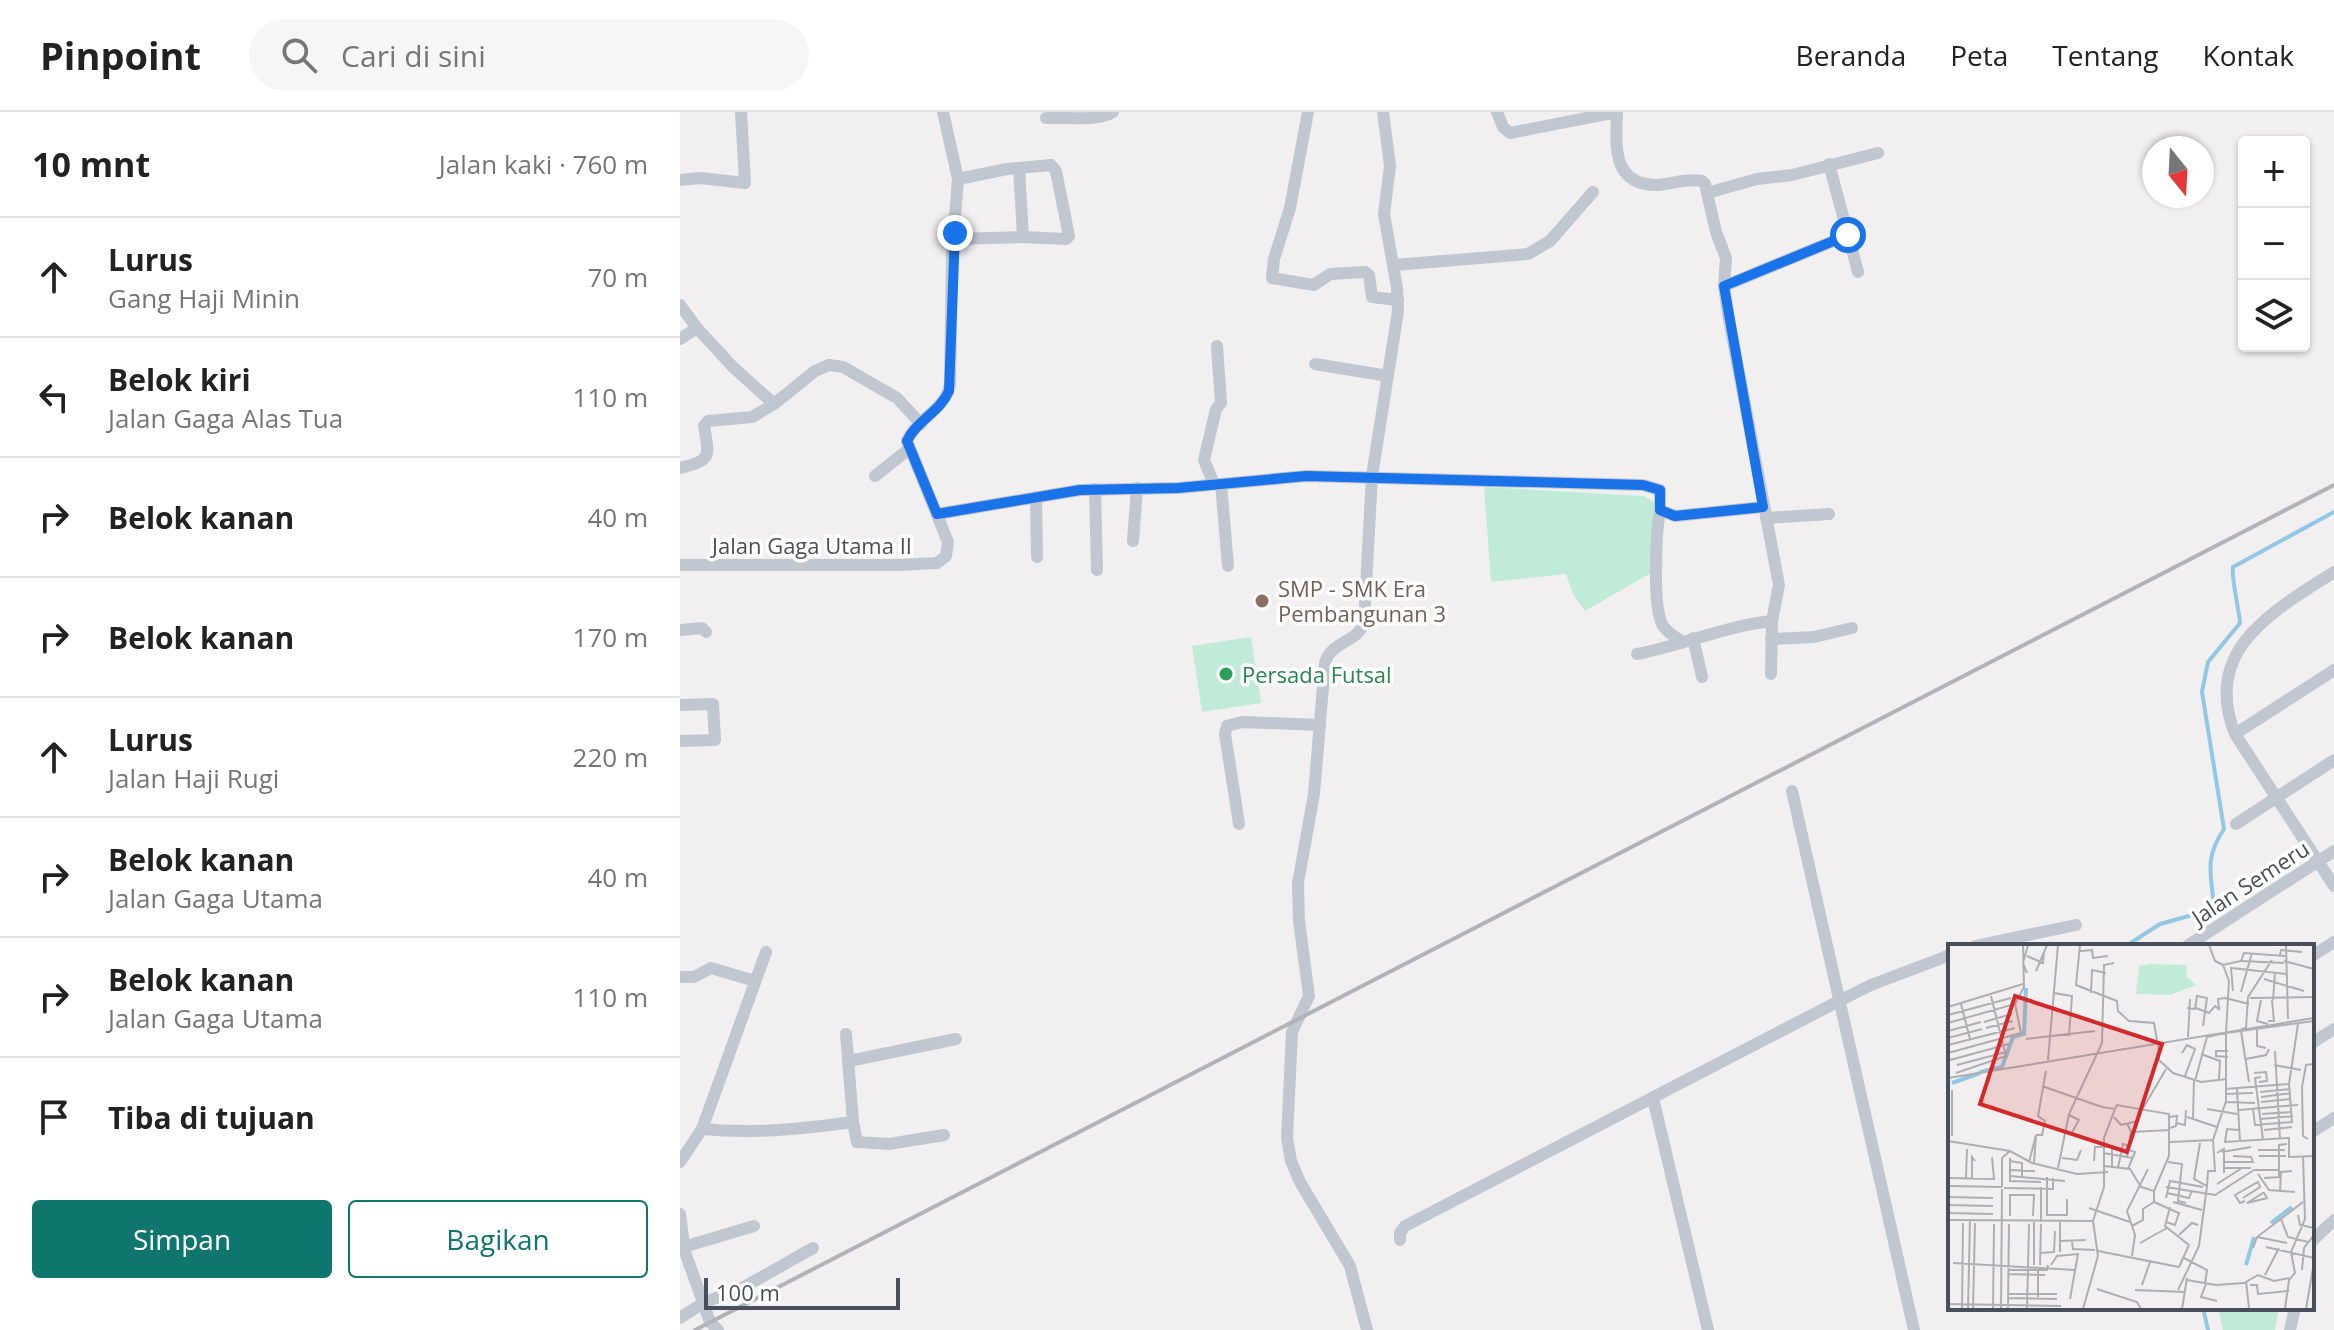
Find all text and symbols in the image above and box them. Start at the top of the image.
search box [249,19,809,91]
text: Pinpoint [40,29,201,81]
icon: search [277,33,321,77]
text: Cari di sini [341,35,486,76]
text: Beranda [1796,36,1906,74]
text: Peta [1950,36,2008,74]
text: Tentang [2052,36,2159,74]
text: Kontak [2203,36,2294,74]
north arrow [2142,136,2214,208]
map controls [2238,136,2310,352]
button: + [2238,136,2310,208]
text: 10 mnt [32,141,150,187]
text: Jalan kaki · 760 m [439,146,648,182]
button: − [2238,208,2310,280]
route end [937,215,973,251]
route start [1830,217,1866,253]
text: Lurus [108,239,193,280]
icon: ahead [32,255,76,299]
text: 70 m [587,259,648,295]
text: Gang Haji Minin [108,280,300,316]
button: layers [2238,280,2310,352]
text: Belok kiri [108,359,251,400]
icon: left [32,375,76,419]
text: 110 m [573,379,648,415]
text: Jalan Gaga Alas Tua [108,400,343,436]
icon: right [32,495,76,539]
text: Belok kanan [108,497,294,538]
text: 40 m [587,499,648,535]
street label: Jalan Gaga Utama II [710,530,912,560]
place label: SMP - SMK Era Pembangunan 3 [1278,573,1446,628]
marker: SMP - SMK Era Pembangunan 3 [1253,592,1271,610]
icon: right [32,615,76,659]
text: Belok kanan [108,617,294,658]
text: 170 m [573,619,648,655]
place label: Persada Futsal [1242,659,1392,689]
marker: Persada Futsal [1217,665,1235,683]
text: Lurus [108,719,193,760]
icon: ahead [32,735,76,779]
text: 220 m [573,739,648,775]
text: Jalan Haji Rugi [108,760,279,796]
street label: Jalan Semeru [2184,833,2315,932]
text: Belok kanan [108,839,294,880]
icon: right [32,855,76,899]
text: 40 m [587,859,648,895]
text: Jalan Gaga Utama [108,880,323,916]
inset map [1948,944,2314,1310]
text: Belok kanan [108,959,294,1000]
icon: right [32,975,76,1019]
text: 110 m [573,979,648,1015]
text: Jalan Gaga Utama [108,1000,323,1036]
icon: arrive [32,1095,76,1139]
text: Tiba di tujuan [108,1097,315,1138]
button: Simpan [32,1200,332,1278]
button: Bagikan [348,1200,648,1278]
scale bar [704,1274,900,1310]
text: 100 m [716,1277,780,1307]

